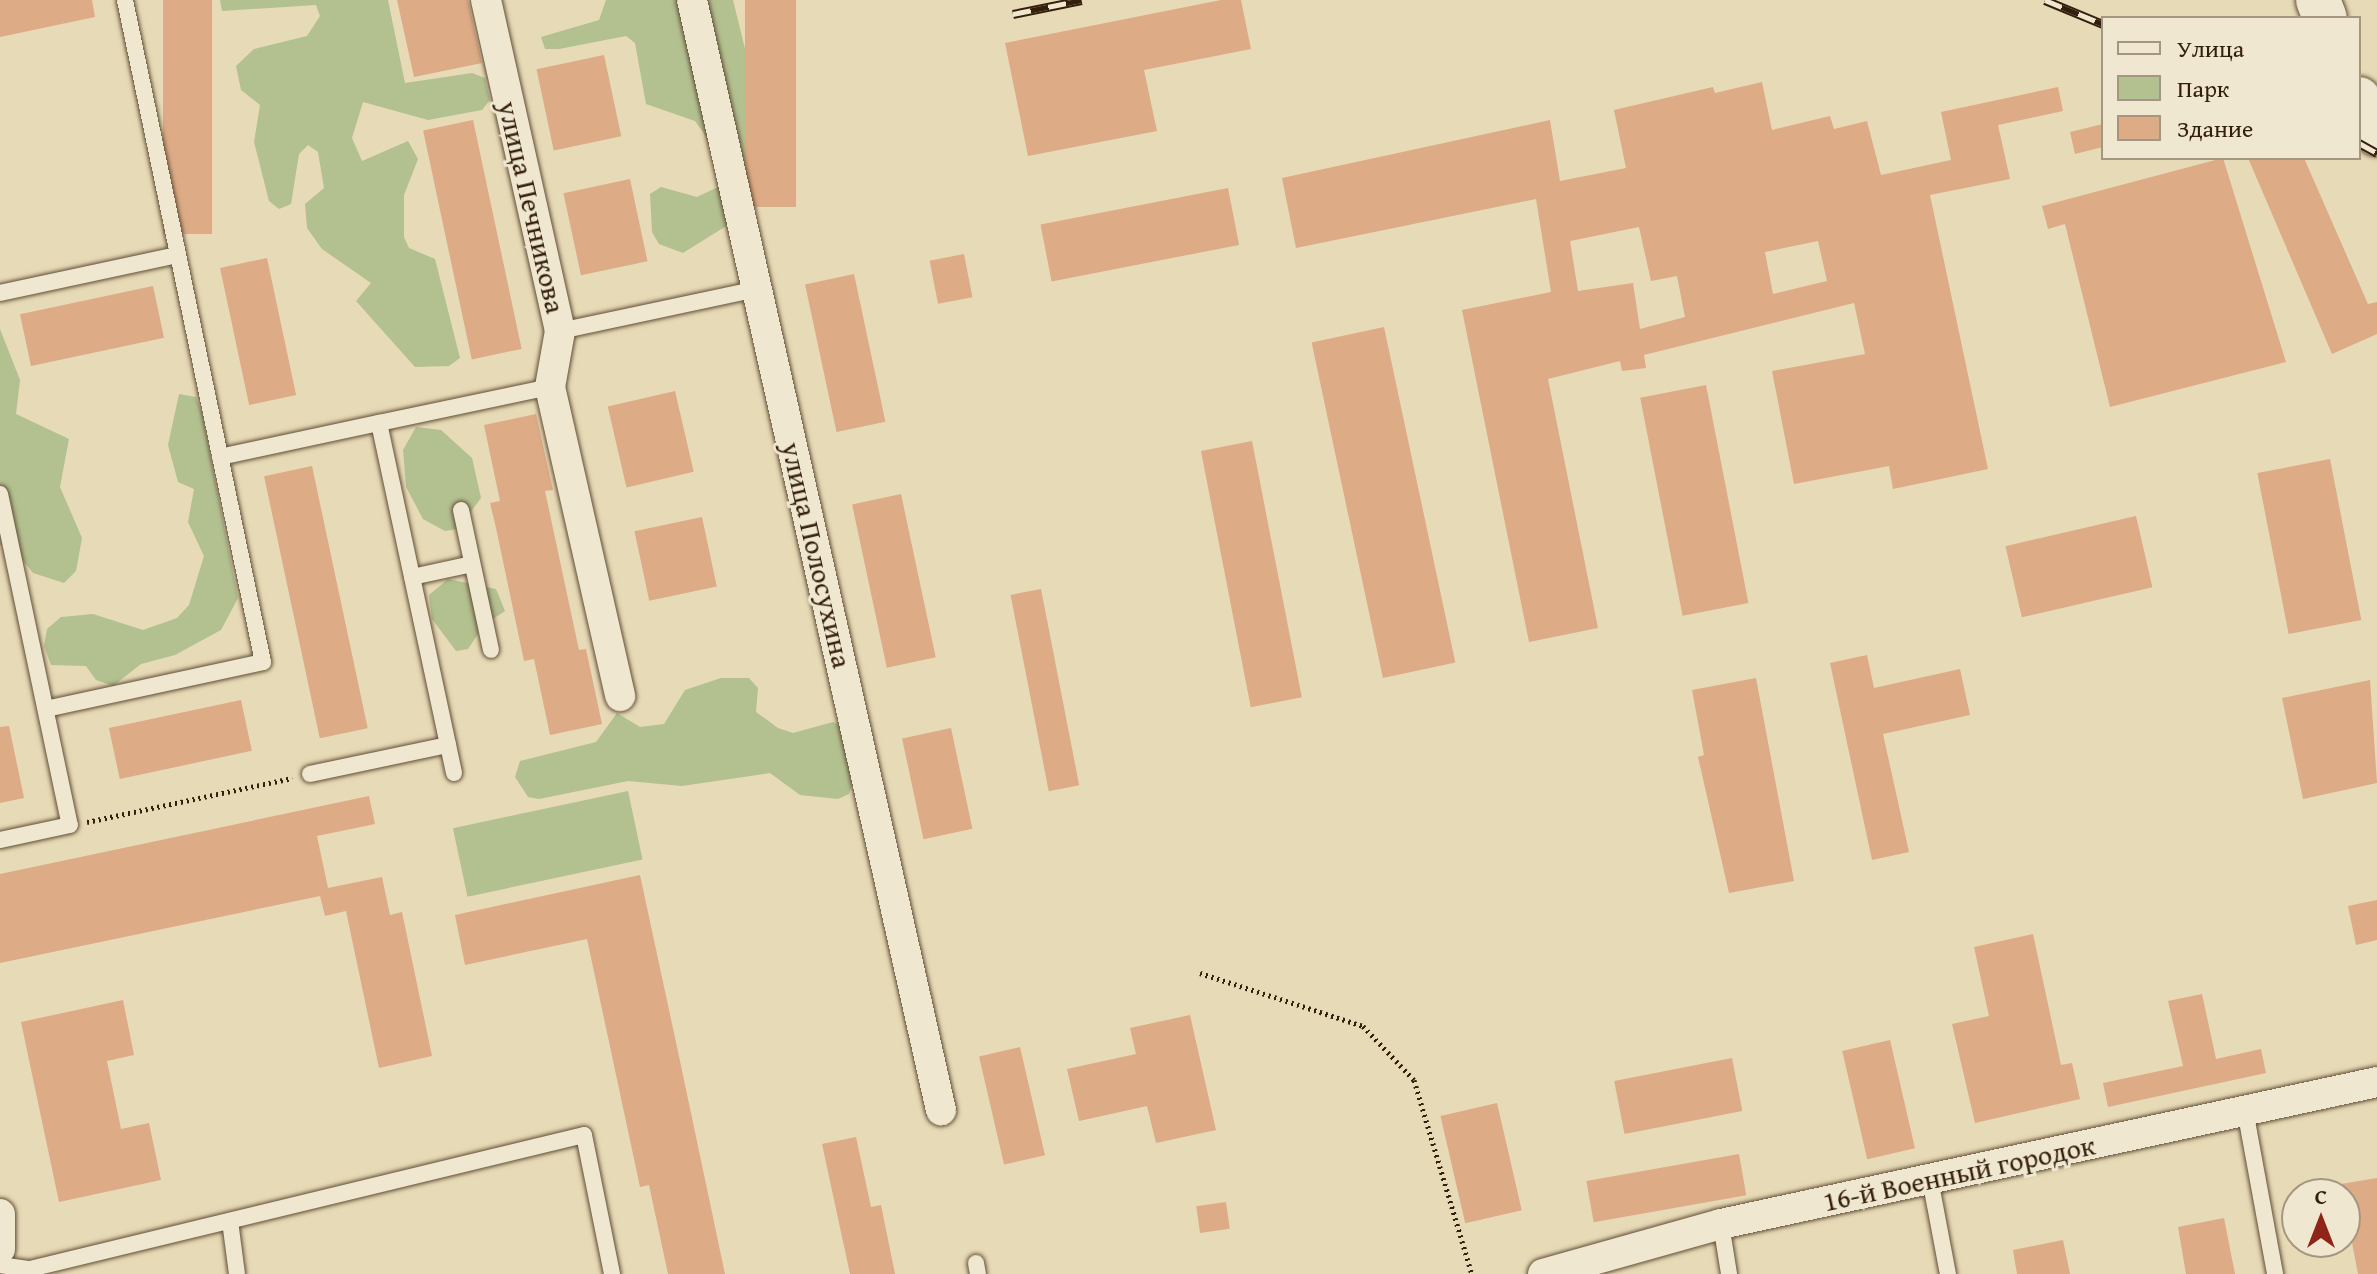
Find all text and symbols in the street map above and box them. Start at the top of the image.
legend [2101,16,2361,160]
text: Улица [2177,31,2244,66]
text: Парк [2177,71,2229,106]
street label: улица Печникова [491,98,573,316]
text: Здание [2177,111,2253,146]
street label: улица Полосухина [775,439,859,671]
street label: 16-й Военный городок [1820,1128,2098,1218]
north arrow [2281,1178,2361,1258]
text: С [2315,1180,2327,1212]

